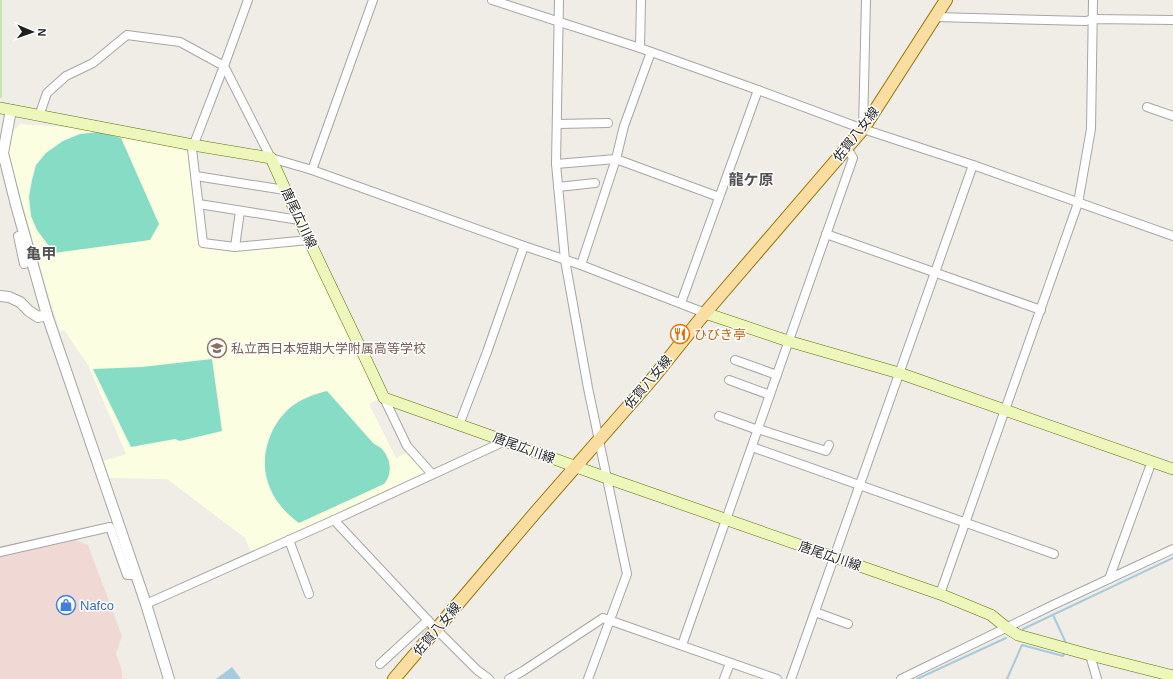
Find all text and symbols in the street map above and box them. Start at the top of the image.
north arrow [12,12,52,52]
text: N [36,28,48,37]
street label: 佐賀八女線 [830,104,882,164]
district label: 龍ケ原 [728,171,774,188]
street label: 唐尾広川線 [278,185,320,251]
district label: 亀甲 [26,245,56,262]
restaurant icon: ひびき亭 [669,323,691,345]
place label: ひびき亭 [694,327,746,342]
school or university icon: 私立西日本短期大学附属高等学校 [206,337,228,359]
place label: 私立西日本短期大学附属高等学校 [231,341,426,356]
street label: 佐賀八女線 [621,352,675,412]
street label: 唐尾広川線 [491,430,557,466]
street label: 唐尾広川線 [797,538,863,574]
shop icon: Nafco [55,594,77,616]
place label: Nafco [80,598,114,613]
street label: 佐賀八女線 [410,599,464,659]

